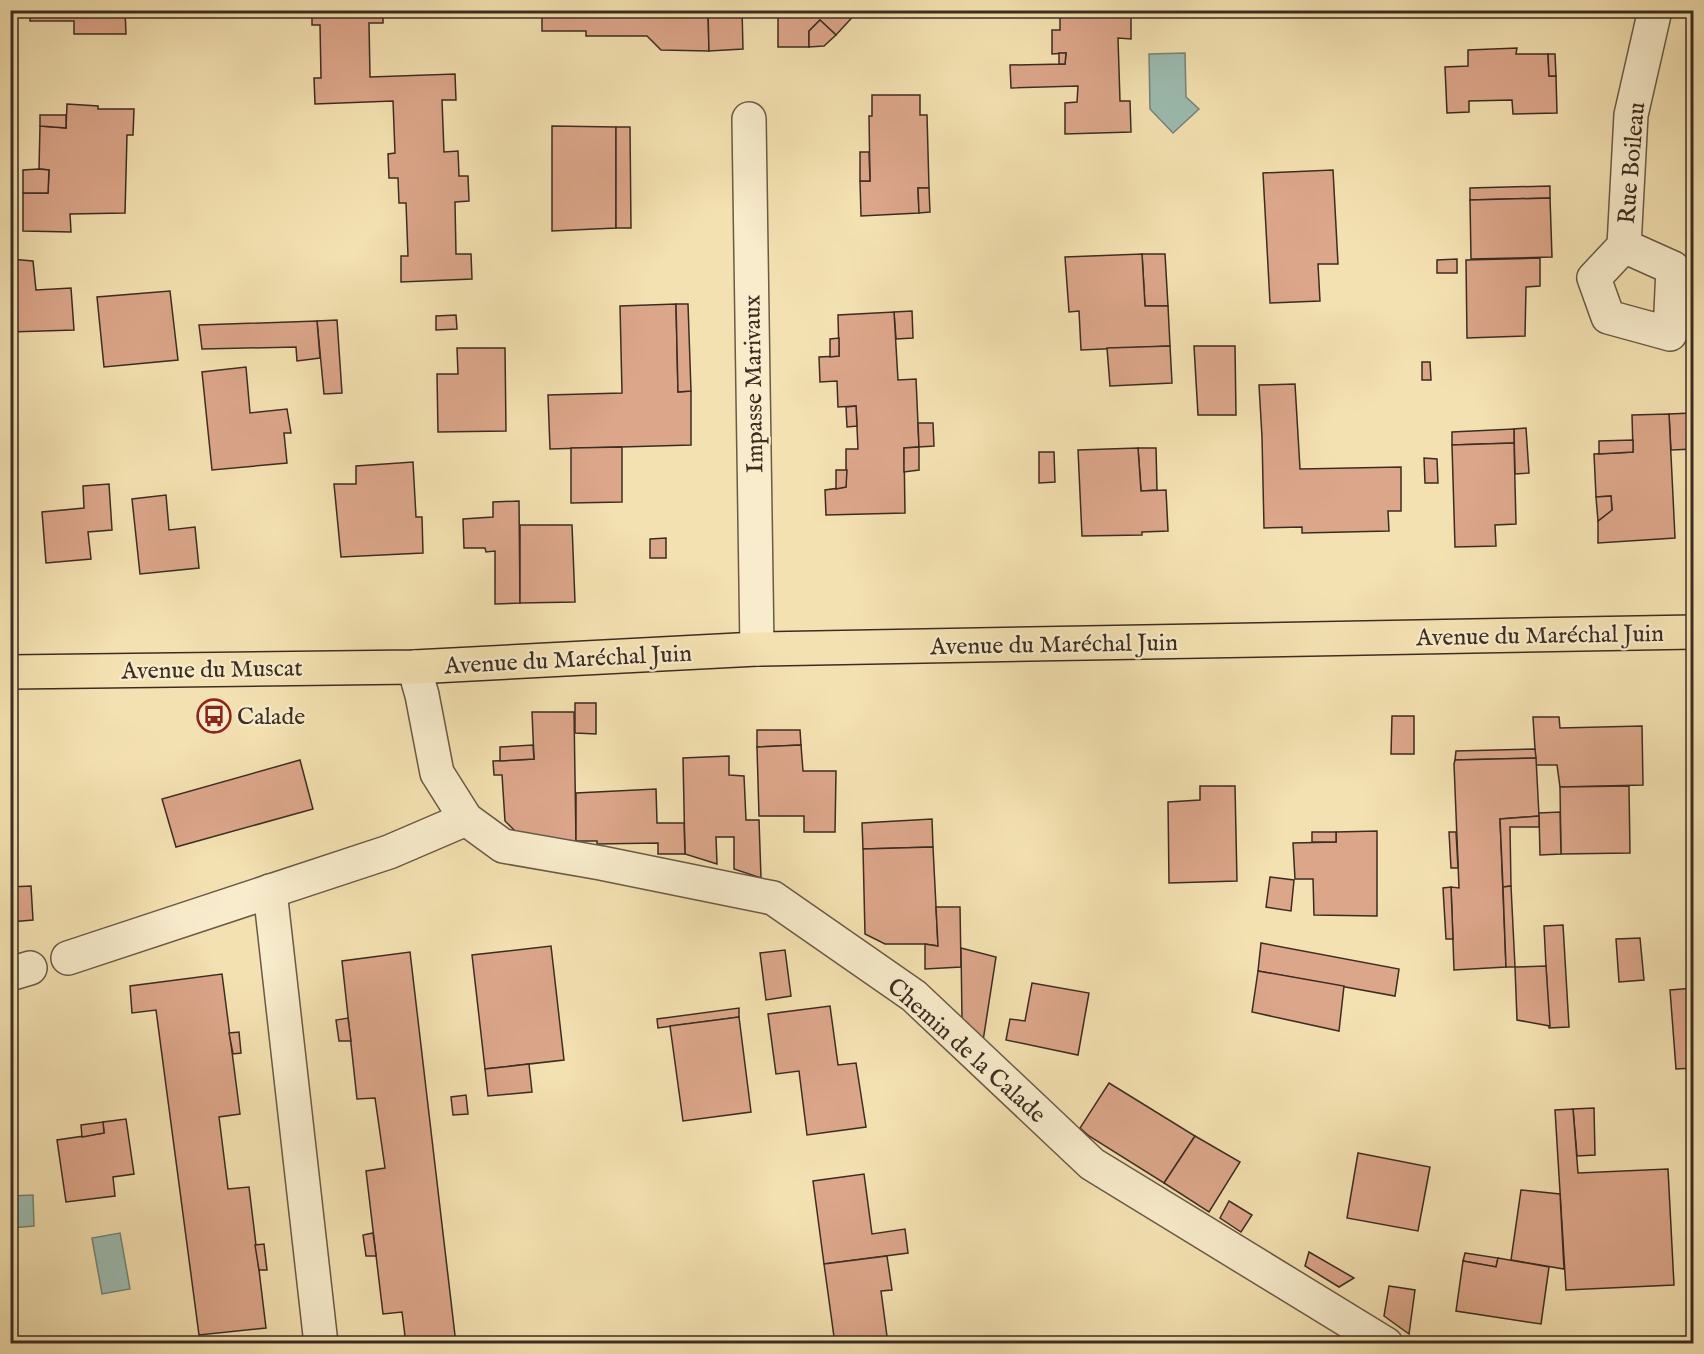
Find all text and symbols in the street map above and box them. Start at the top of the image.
street label: Rue Boileau [1612,101,1653,225]
street label: Impasse Marivaux [737,294,772,473]
street label: Avenue du Maréchal Juin [1415,619,1664,654]
street label: Avenue du Maréchal Juin [929,628,1178,663]
street label: Avenue du Maréchal Juin [442,639,693,683]
street label: Avenue du Muscat [120,653,303,688]
bus stop icon: Calade [196,698,232,734]
place label: Calade [237,702,305,733]
street label: Chemin de la Calade [880,972,1052,1131]

